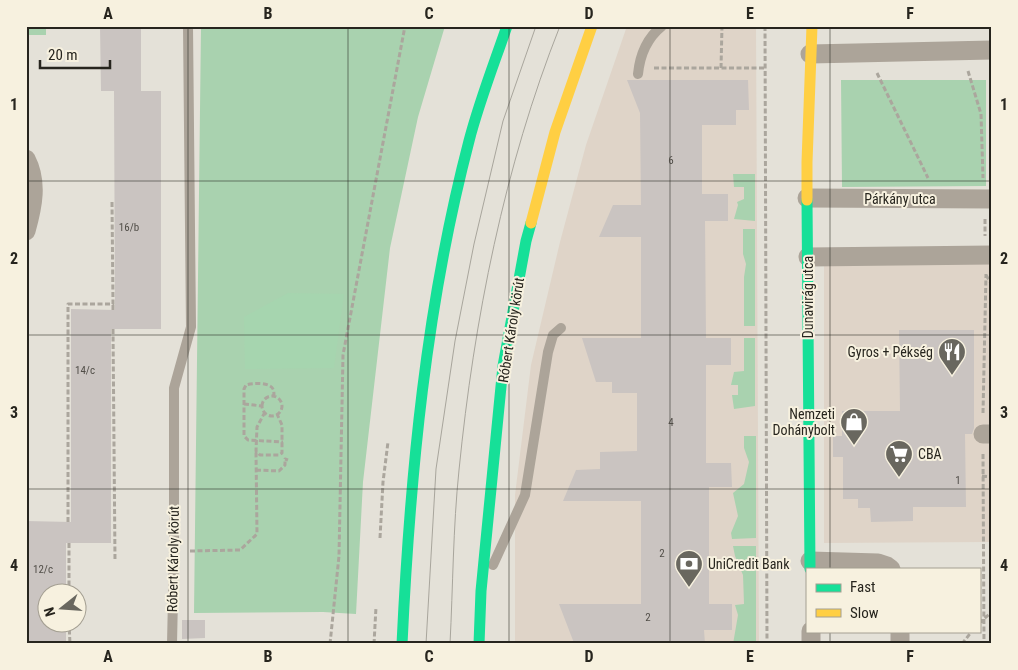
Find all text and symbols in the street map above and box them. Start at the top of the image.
text: A [103,4,113,23]
text: B [264,4,273,23]
text: C [424,4,434,23]
text: D [584,4,594,23]
text: E [746,4,754,23]
text: F [906,4,914,23]
scale bar [40,38,110,70]
text: 20 m [48,46,78,64]
text: 1 [10,95,18,114]
text: 1 [1000,95,1008,114]
house number: 6 [668,154,674,167]
street label: Párkány utca [864,191,936,207]
house number: 16/b [119,221,139,234]
text: 2 [10,249,18,268]
text: 2 [1000,249,1008,268]
street label: Dunavirág utca [800,256,816,338]
street label: Róbert Károly körút [495,276,527,384]
restaurant icon: Gyros + Pékség [937,337,967,376]
place label: Gyros + Pékség [848,344,933,360]
house number: 14/c [75,364,95,377]
text: 3 [10,403,18,422]
text: 3 [1000,403,1008,422]
place label: Nemzeti Dohánybolt [773,406,835,438]
shop icon: Nemzeti Dohánybolt [839,407,869,446]
house number: 4 [668,416,674,429]
supermarket icon: CBA [884,439,914,478]
place label: CBA [918,446,942,462]
house number: 1 [955,474,961,487]
street label: Róbert Károly körút [164,506,182,612]
house number: 2 [659,547,665,560]
bank icon: UniCredit Bank [674,549,704,588]
text: 4 [10,556,18,575]
place label: UniCredit Bank [708,556,790,572]
text: 4 [1000,556,1008,575]
house number: 12/c [33,563,53,576]
legend [806,568,980,632]
text: Fast [850,578,875,596]
north arrow [38,582,88,632]
text: Slow [850,604,879,622]
text: N [41,605,58,618]
house number: 2 [645,611,651,624]
text: A [103,647,113,666]
text: B [264,647,273,666]
text: C [424,647,434,666]
text: D [584,647,594,666]
text: E [746,647,754,666]
text: F [906,647,914,666]

